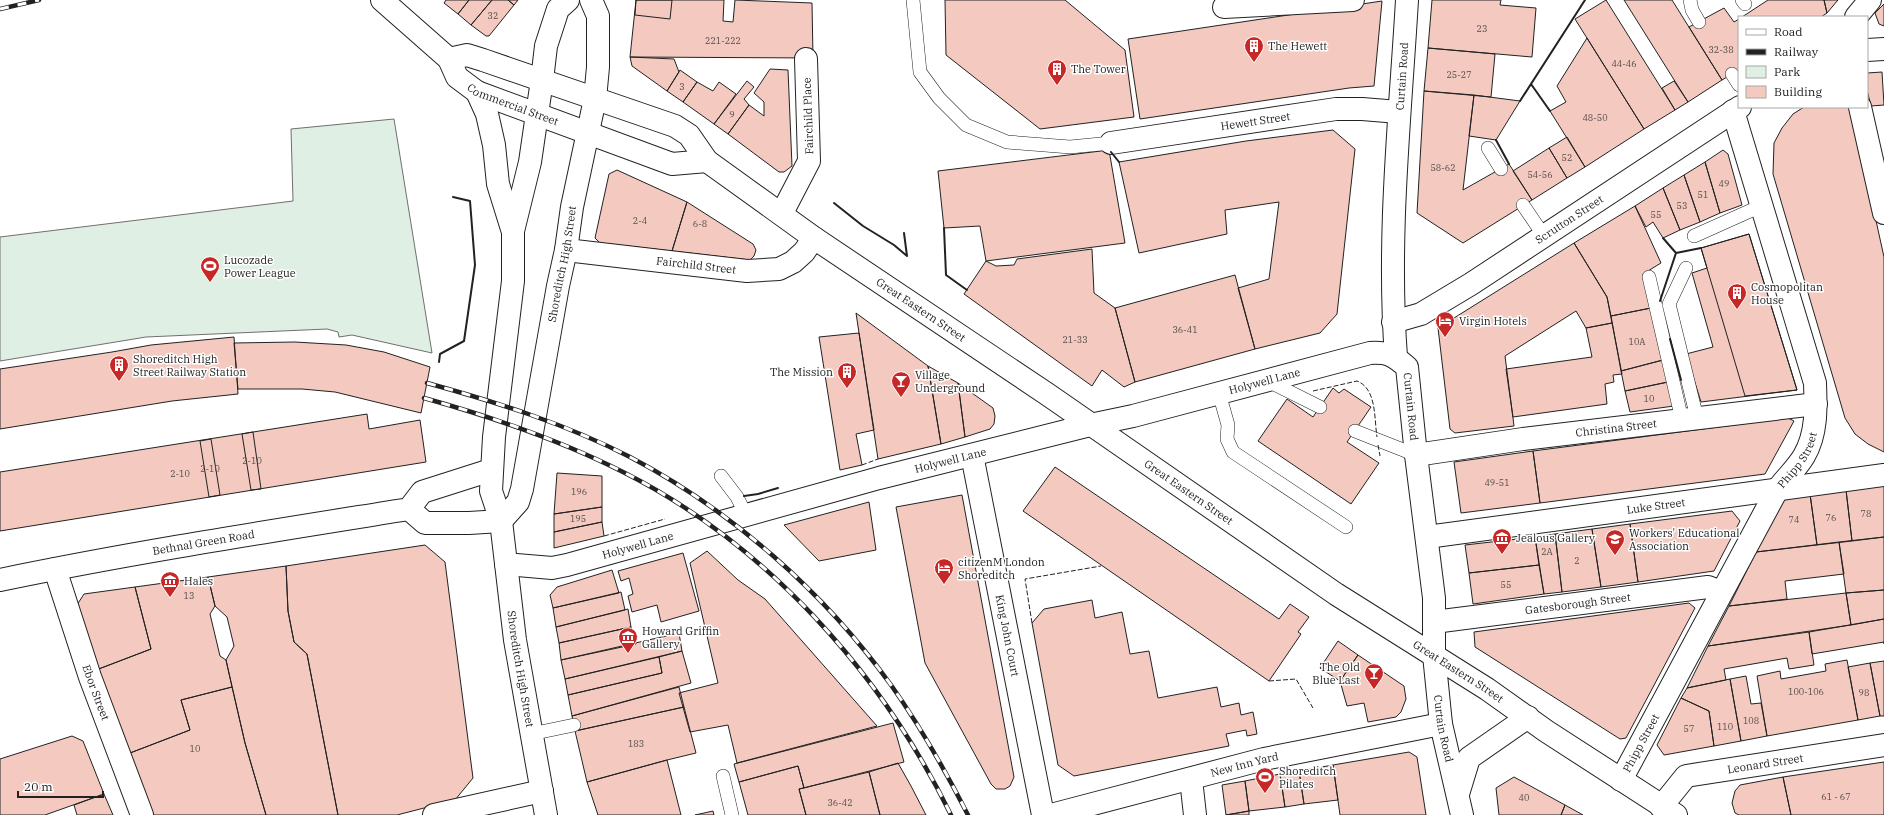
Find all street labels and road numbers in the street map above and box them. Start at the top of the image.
street label: Curtain Road [1393,42,1411,111]
street label: Fairchild Place [800,77,816,155]
street label: Commercial Street [464,80,561,129]
street label: Hewett Street [1220,109,1291,133]
street label: Scrutton Street [1533,192,1606,247]
street label: Shoreditch High Street [545,205,579,323]
street label: Fairchild Street [655,254,737,277]
street label: Great Eastern Street [874,275,968,345]
street label: Holywell Lane [1227,365,1302,397]
street label: Curtain Road [1401,372,1422,442]
street label: Christina Street [1575,416,1658,440]
street label: Phipp Street [1774,431,1820,491]
street label: Holywell Lane [913,444,988,476]
street label: Great Eastern Street [1142,456,1236,528]
street label: Luke Street [1626,495,1686,517]
street label: Bethnal Green Road [151,527,256,558]
street label: Holywell Lane [601,529,675,562]
street label: Gatesborough Street [1524,590,1632,617]
street label: King John Court [993,593,1023,678]
street label: Shoreditch High Street [505,610,537,728]
street label: Great Eastern Street [1411,637,1506,706]
street label: Ebor Street [79,663,113,722]
street label: Curtain Road [1431,694,1457,764]
street label: Phipp Street [1620,711,1662,775]
street label: New Inn Yard [1209,749,1280,780]
street label: Leonard Street [1726,751,1804,776]

